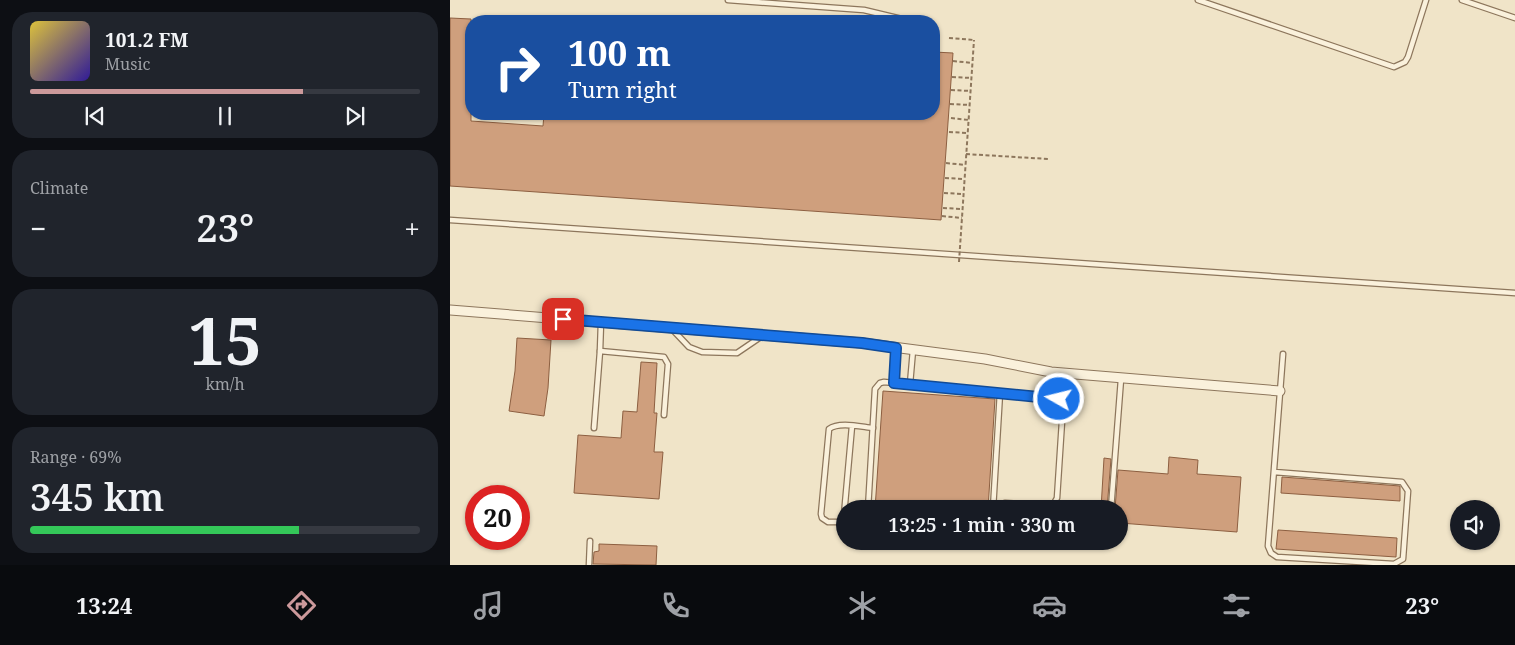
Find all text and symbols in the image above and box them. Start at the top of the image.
text: 101.2 FM [105,27,188,53]
text: 100 m [568,29,671,76]
icon: right [485,35,550,100]
text: Music [105,53,150,75]
text: Turn right [568,74,677,104]
icon: previous [81,102,109,130]
icon: pause [211,102,239,130]
icon: next [341,102,369,130]
text: Climate [30,177,88,199]
text: 23° [196,201,254,253]
text: − [30,209,46,247]
text: + [404,209,420,247]
text: 15 [188,296,262,384]
pin [542,298,584,340]
icon: arrive [549,305,577,333]
position arrow [1032,372,1084,424]
text: km/h [205,373,245,395]
text: Range · 69% [30,446,122,468]
text: 345 km [30,470,164,522]
speed limit sign: 20 [465,485,530,550]
map controls [1450,500,1500,550]
button: sound [1450,500,1500,550]
text: 13:25 · 1 min · 330 m [888,512,1076,538]
icon: directions [284,588,319,623]
icon: music [471,588,506,623]
icon: phone [658,588,693,623]
icon: climate [845,588,880,623]
icon: car [1032,588,1067,623]
icon: filters [1219,588,1254,623]
text: 13:24 [76,590,132,620]
text: 23° [1405,590,1439,620]

